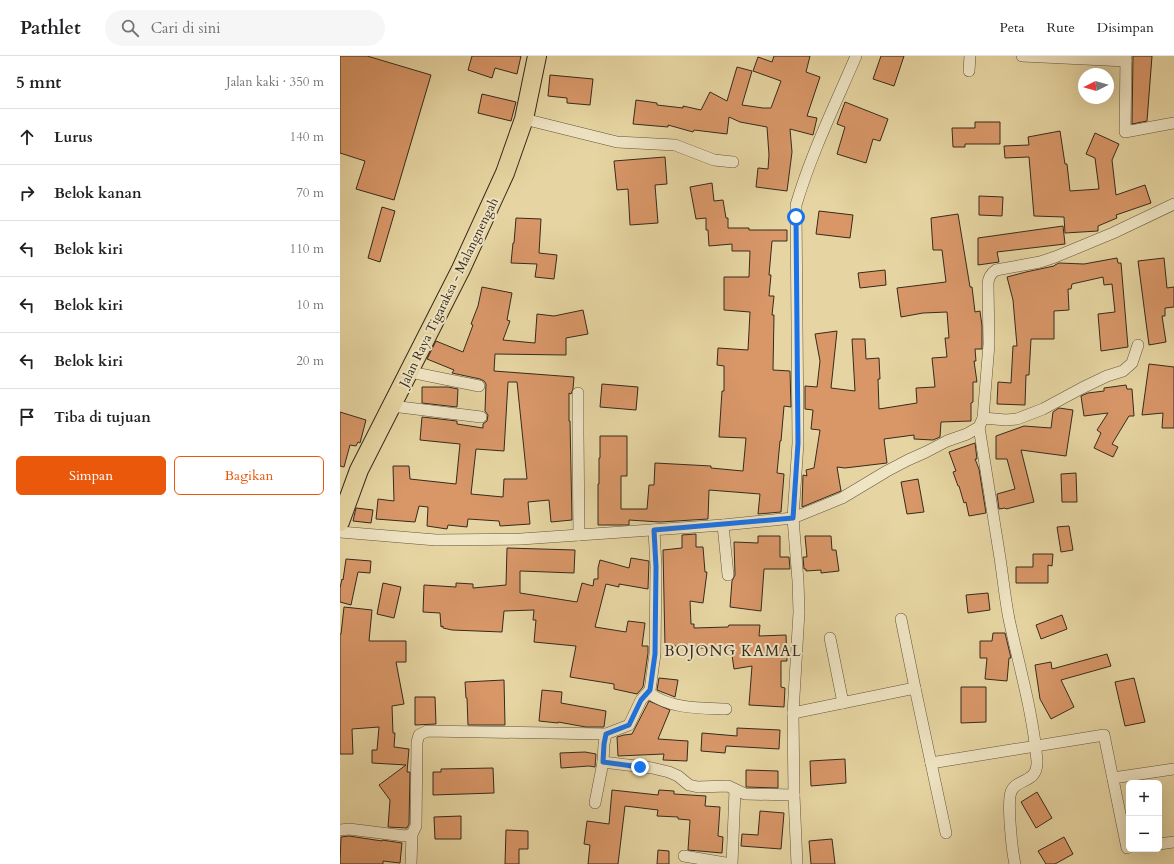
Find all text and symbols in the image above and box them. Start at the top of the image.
search box [105,10,385,46]
text: Pathlet [20,15,81,41]
icon: search [119,17,141,39]
text: Cari di sini [151,18,221,38]
text: Peta [999,18,1025,37]
text: Rute [1047,18,1075,37]
text: Disimpan [1097,18,1154,37]
north arrow [1078,68,1114,104]
text: 5 mnt [16,71,61,94]
text: Jalan kaki · 350 m [226,73,324,91]
icon: ahead [16,126,38,148]
text: Lurus [54,127,93,147]
text: 140 m [290,128,324,146]
icon: right [16,182,38,204]
text: Belok kanan [54,183,142,203]
text: 70 m [296,184,324,202]
street label: Jalan Raya Tigaraksa - Malangnengah [394,195,503,392]
route start [787,208,805,226]
icon: left [16,238,38,260]
text: Belok kiri [54,239,123,259]
text: 110 m [290,240,324,258]
icon: left [16,294,38,316]
text: Belok kiri [54,295,123,315]
text: 10 m [296,296,324,314]
icon: left [16,350,38,372]
text: Belok kiri [54,351,123,371]
text: 20 m [296,352,324,370]
icon: arrive [16,406,38,428]
text: Tiba di tujuan [54,407,151,427]
button: Simpan [16,456,166,495]
button: Bagikan [174,456,324,495]
district label: BOJONG KAMAL [664,641,802,661]
route end [631,758,649,776]
map controls [1126,780,1162,852]
button: + [1126,780,1162,816]
button: − [1126,816,1162,852]

